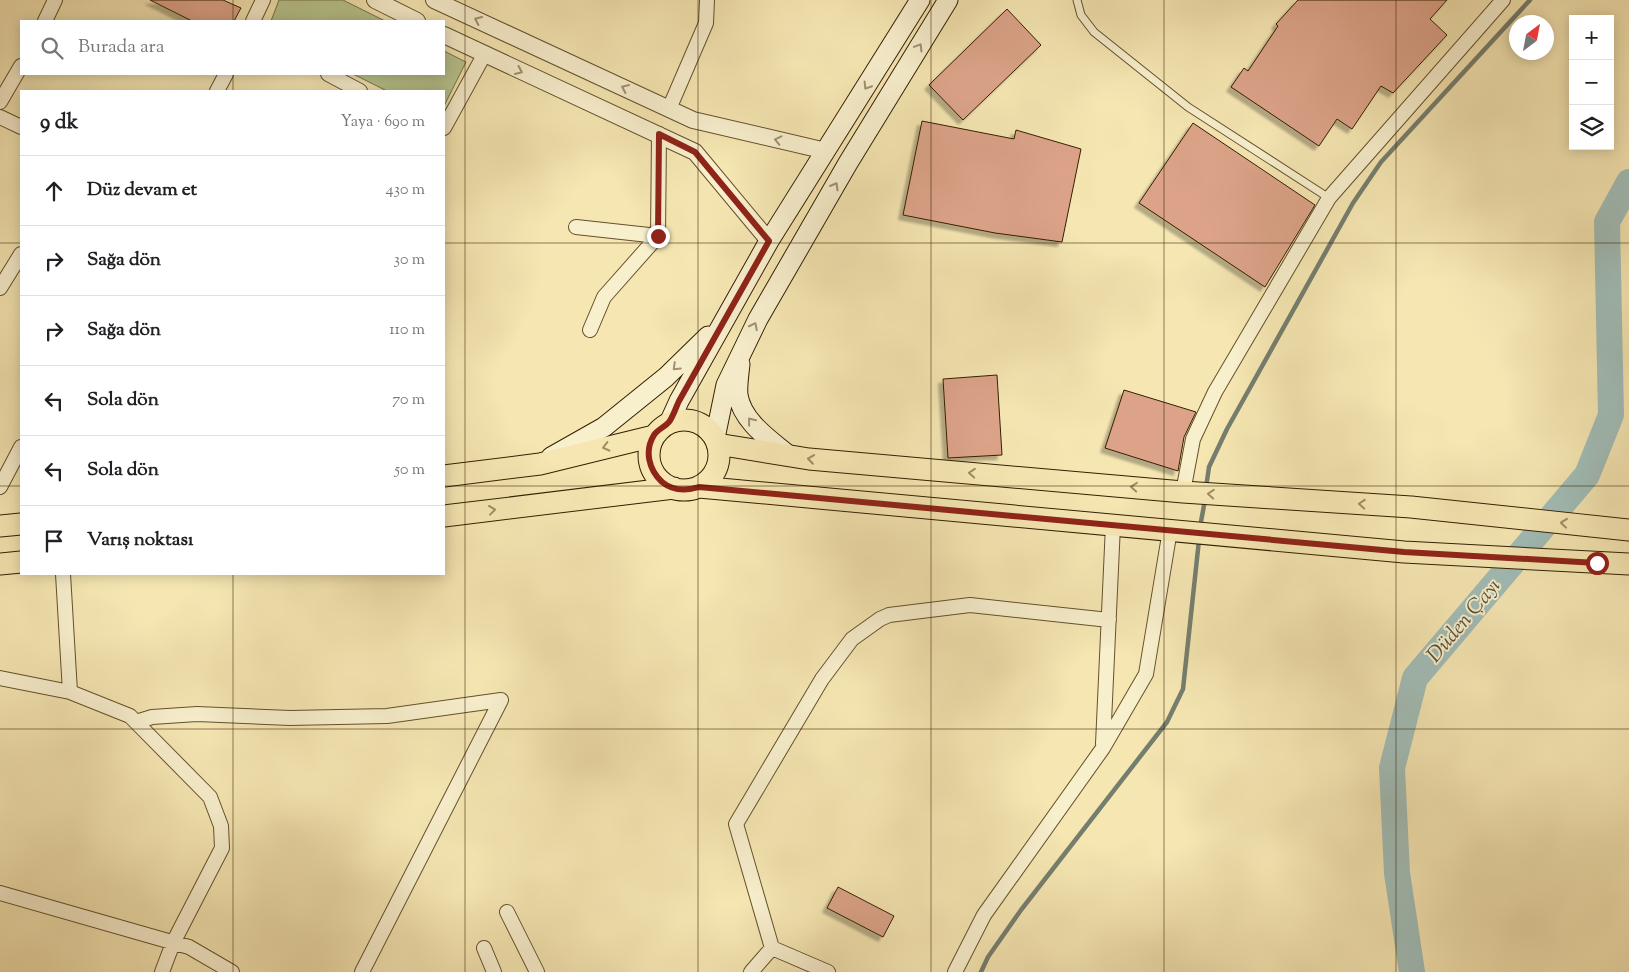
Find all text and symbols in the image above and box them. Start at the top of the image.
north arrow [1509,15,1554,60]
map controls [1569,15,1614,150]
button: + [1569,15,1614,60]
one-way arrow [474,16,483,26]
search box [20,20,445,75]
icon: search [38,34,66,62]
text: Burada ara [78,34,164,61]
one-way arrow [913,43,923,52]
button: − [1569,60,1614,105]
one-way arrow [514,65,523,75]
one-way arrow [863,80,873,89]
one-way arrow [621,84,630,95]
button: layers [1569,105,1614,150]
text: 9 dk [40,108,78,138]
text: Yaya · 690 m [341,111,425,134]
one-way arrow [774,135,783,146]
icon: ahead [40,177,68,205]
text: Düz devam et [87,177,197,204]
text: 430 m [386,179,425,202]
one-way arrow [829,182,839,191]
route end [647,225,670,248]
icon: right [40,247,68,275]
text: Sağa dön [87,247,161,274]
text: 30 m [394,249,425,272]
icon: right [40,317,68,345]
text: Sağa dön [87,317,161,344]
text: 110 m [389,319,425,342]
one-way arrow [748,323,758,332]
one-way arrow [673,362,682,371]
icon: left [40,387,68,415]
text: Sola dön [87,387,159,414]
text: 70 m [392,389,425,412]
one-way arrow [749,418,757,427]
one-way arrow [602,441,611,452]
one-way arrow [806,454,815,464]
icon: left [40,457,68,485]
text: Sola dön [87,457,159,484]
text: 50 m [394,459,425,482]
one-way arrow [968,468,976,479]
one-way arrow [1130,482,1138,493]
one-way arrow [1207,488,1215,499]
one-way arrow [1358,498,1366,509]
one-way arrow [488,505,496,516]
one-way arrow [1559,518,1567,529]
icon: arrive [40,527,68,555]
text: Varış noktası [87,527,193,554]
route start [1586,552,1609,575]
water label: Düden Çayı [1420,573,1509,670]

